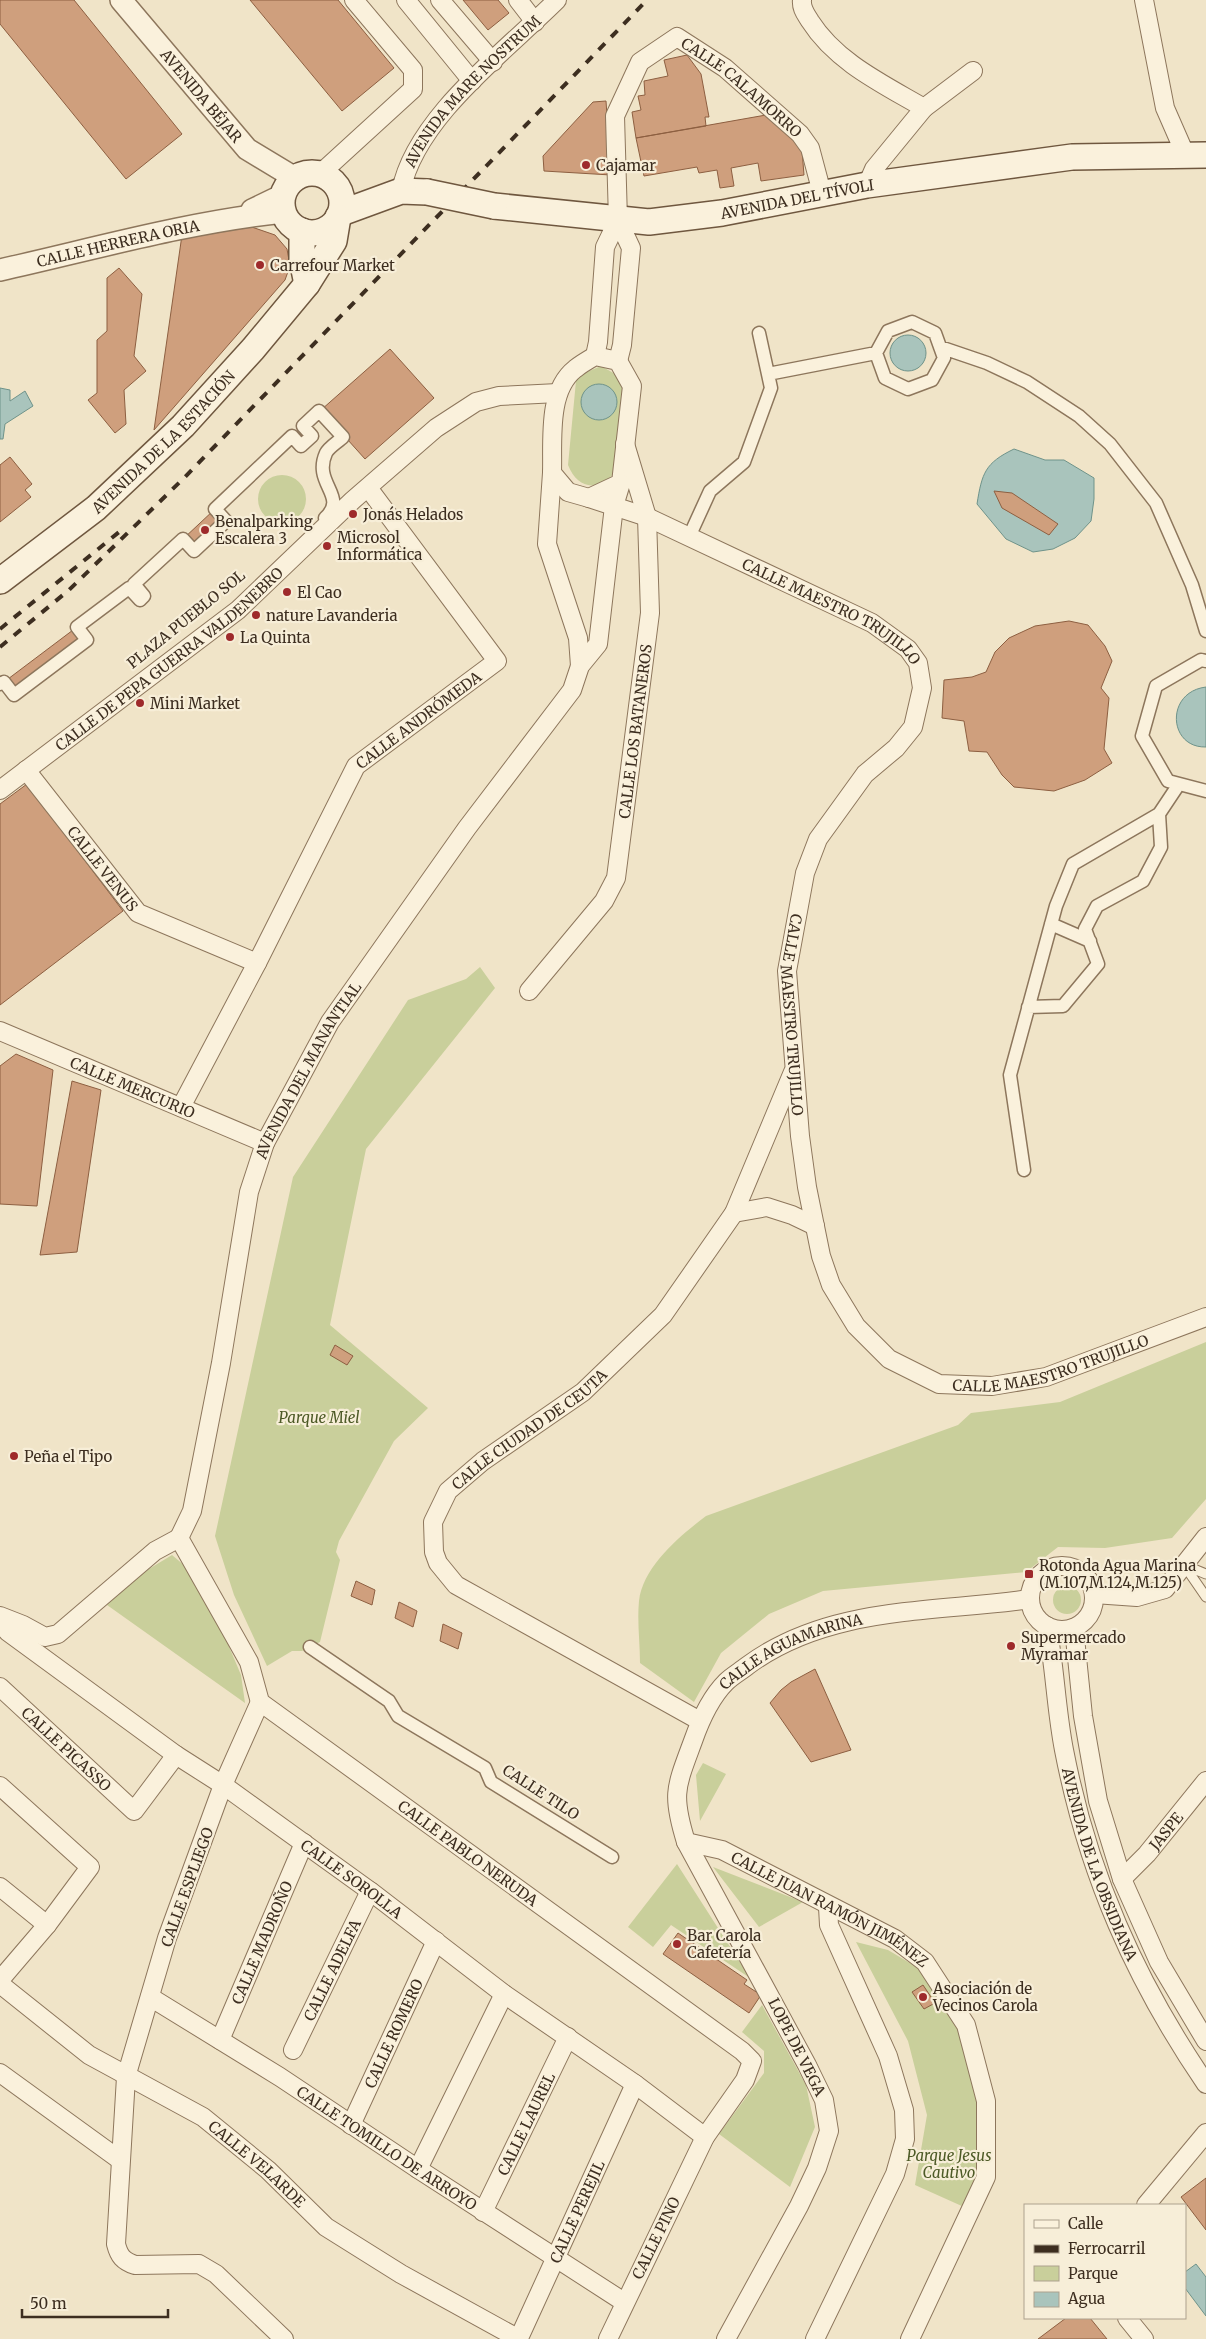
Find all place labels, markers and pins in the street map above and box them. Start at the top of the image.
place label: Cajamar [596,156,656,175]
marker: Cajamar [580,159,592,171]
place label: Carrefour Market [270,256,395,275]
marker: Carrefour Market [254,259,266,271]
place label: Jonás Helados [362,505,463,524]
marker: Jonás Helados [347,508,359,520]
place label: Benalparking Escalera 3 [215,512,313,548]
marker: Benalparking Escalera 3 [199,524,211,536]
place label: Microsol Informática [337,528,422,564]
marker: Microsol Informática [321,540,333,552]
place label: El Cao [297,583,342,602]
marker: El Cao [281,586,293,598]
place label: nature Lavanderia [266,606,398,625]
marker: nature Lavanderia [250,609,262,621]
place label: La Quinta [240,628,310,647]
marker: La Quinta [224,631,236,643]
place label: Mini Market [150,694,240,713]
marker: Mini Market [134,697,146,709]
place label: Peña el Tipo [24,1447,112,1466]
marker: Peña el Tipo [8,1450,20,1462]
place label: Rotonda Agua Marina (M.107,M.124,M.125) [1039,1556,1196,1592]
marker: Rotonda Agua Marina (M.107,M.124,M.125) [1023,1568,1035,1580]
place label: Supermercado Myramar [1021,1628,1126,1664]
marker: Supermercado Myramar [1005,1640,1017,1652]
place label: Bar Carola Cafetería [687,1926,761,1962]
marker: Bar Carola Cafetería [671,1938,683,1950]
place label: Asociación de Vecinos Carola [932,1979,1038,2015]
marker: Asociación de Vecinos Carola [917,1991,929,2003]

